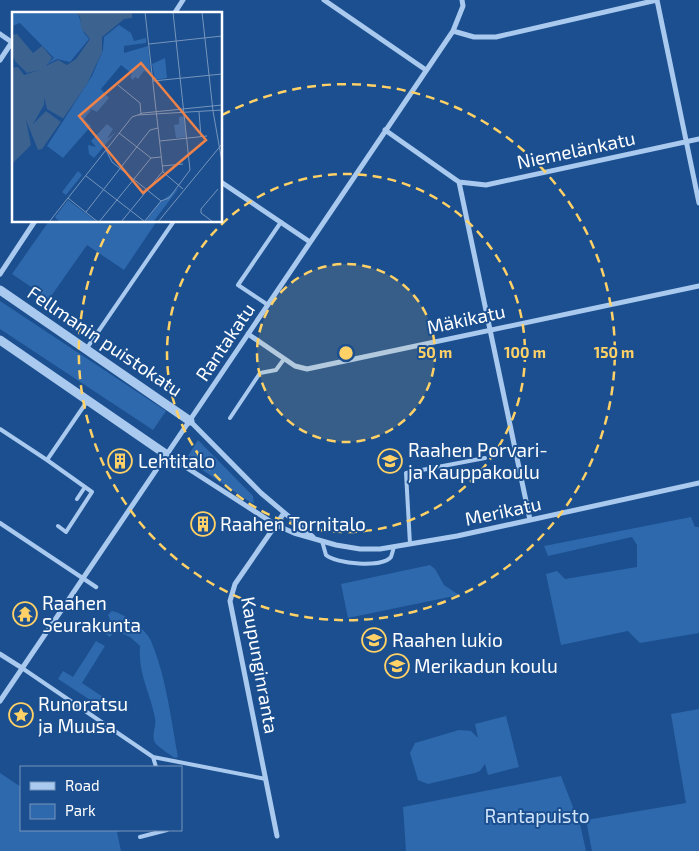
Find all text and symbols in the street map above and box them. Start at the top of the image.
inset map [12,12,222,222]
street label: Niemelänkatu [515,126,637,173]
street label: Fellmanin puistokatu [23,280,187,401]
street label: Rantakatu [190,298,259,385]
street label: Mäkikatu [425,299,507,338]
text: 50 m [418,343,452,361]
text: 100 m [504,343,546,361]
text: 150 m [594,343,634,361]
centre of rings [337,344,355,362]
place label: Raahen Porvari- ja Kauppakoulu [408,438,548,483]
building icon: Lehtitalo [107,448,133,474]
school or university icon: Raahen Porvari- ja Kauppakoulu [377,448,403,474]
place label: Lehtitalo [138,449,215,472]
street label: Merikatu [463,491,543,530]
building icon: Raahen Tornitalo [190,511,216,537]
place label: Raahen Tornitalo [220,512,366,535]
place label: Raahen Seurakunta [42,591,141,636]
street label: Kaupunginranta [237,595,284,735]
temple icon: Raahen Seurakunta [12,601,38,627]
school or university icon: Raahen lukio [361,627,387,653]
place label: Raahen lukio [392,628,503,651]
school or university icon: Merikadun koulu [384,653,410,679]
place label: Merikadun koulu [414,654,558,677]
place label: Runoratsu ja Muusa [38,692,128,737]
place icon: Runoratsu ja Muusa [8,702,34,728]
legend [20,766,182,831]
text: Road [65,776,100,794]
text: Park [65,801,96,819]
park label: Rantapuisto [484,804,590,827]

